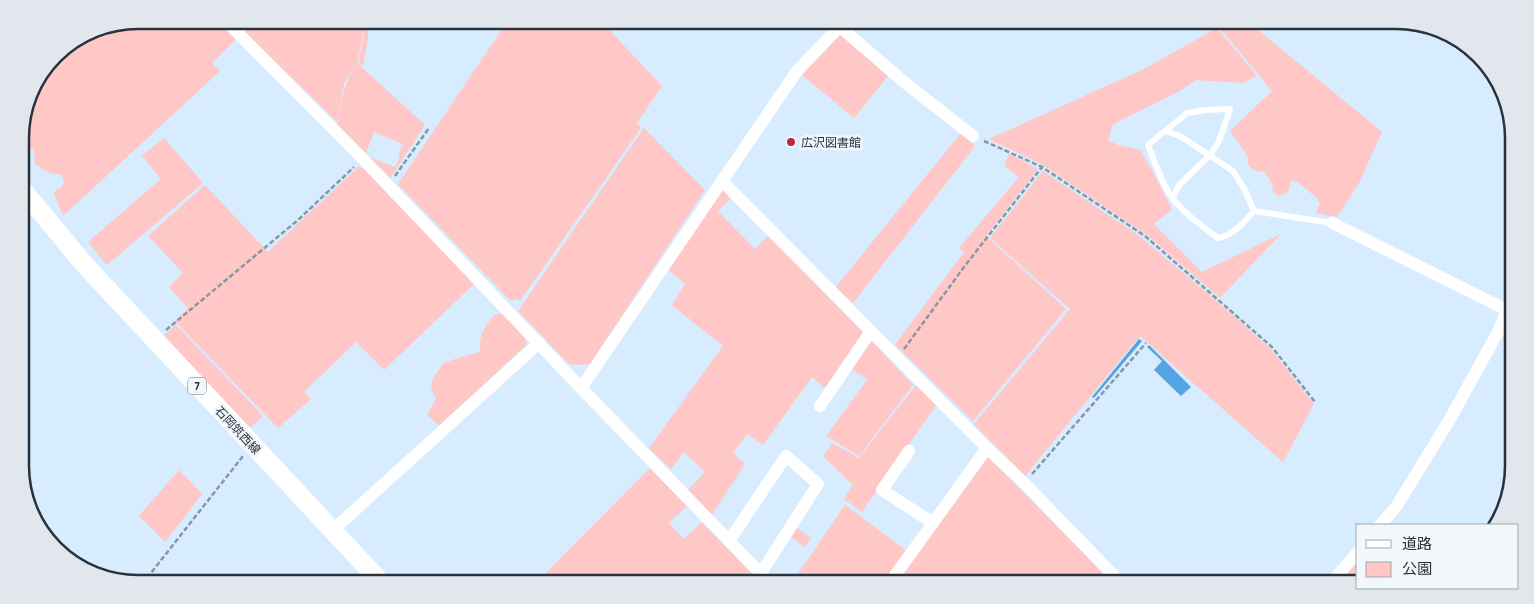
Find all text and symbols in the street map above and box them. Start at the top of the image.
place label: 広沢図書館 [801,133,861,152]
marker: 広沢図書館 [785,136,797,148]
road number: 7 [188,378,206,394]
street label: 石岡筑西線 [211,402,265,458]
legend [1356,524,1519,589]
text: 道路 [1402,532,1432,555]
text: 公園 [1402,557,1432,580]

